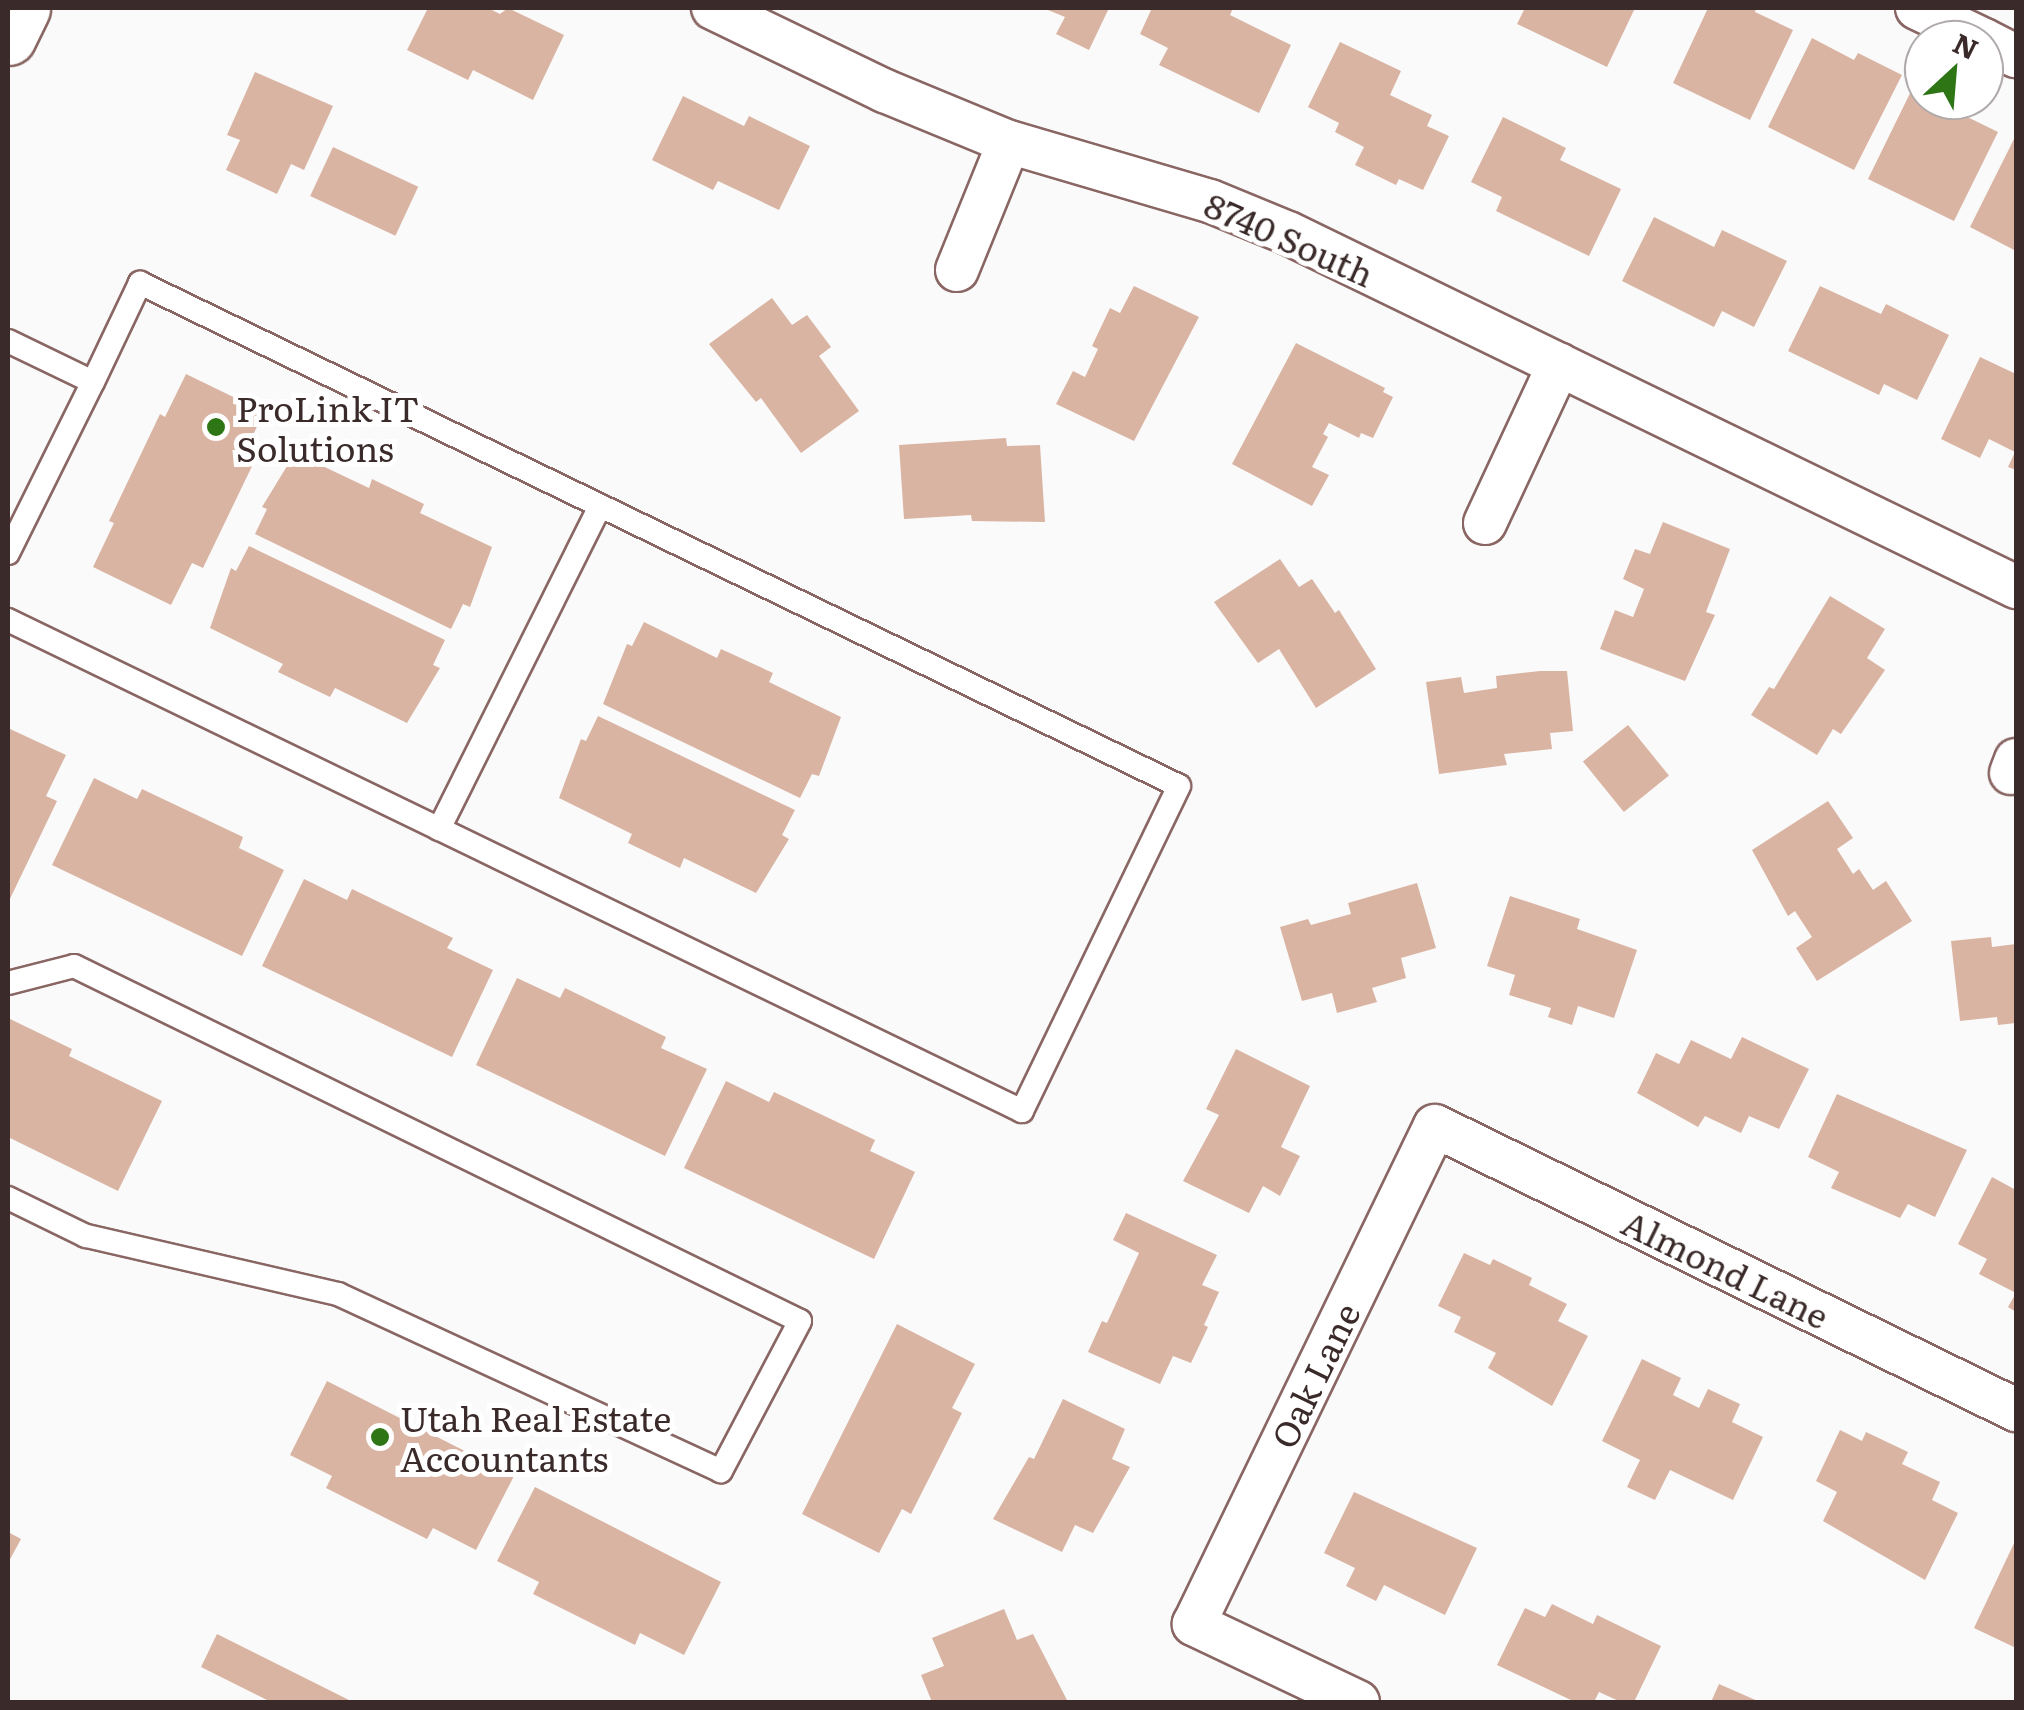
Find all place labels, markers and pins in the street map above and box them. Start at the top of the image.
place label: ProLink IT Solutions [236,386,419,468]
marker: ProLink IT Solutions [205,416,227,438]
place label: Utah Real Estate Accountants [400,1396,671,1478]
marker: Utah Real Estate Accountants [369,1426,391,1448]

